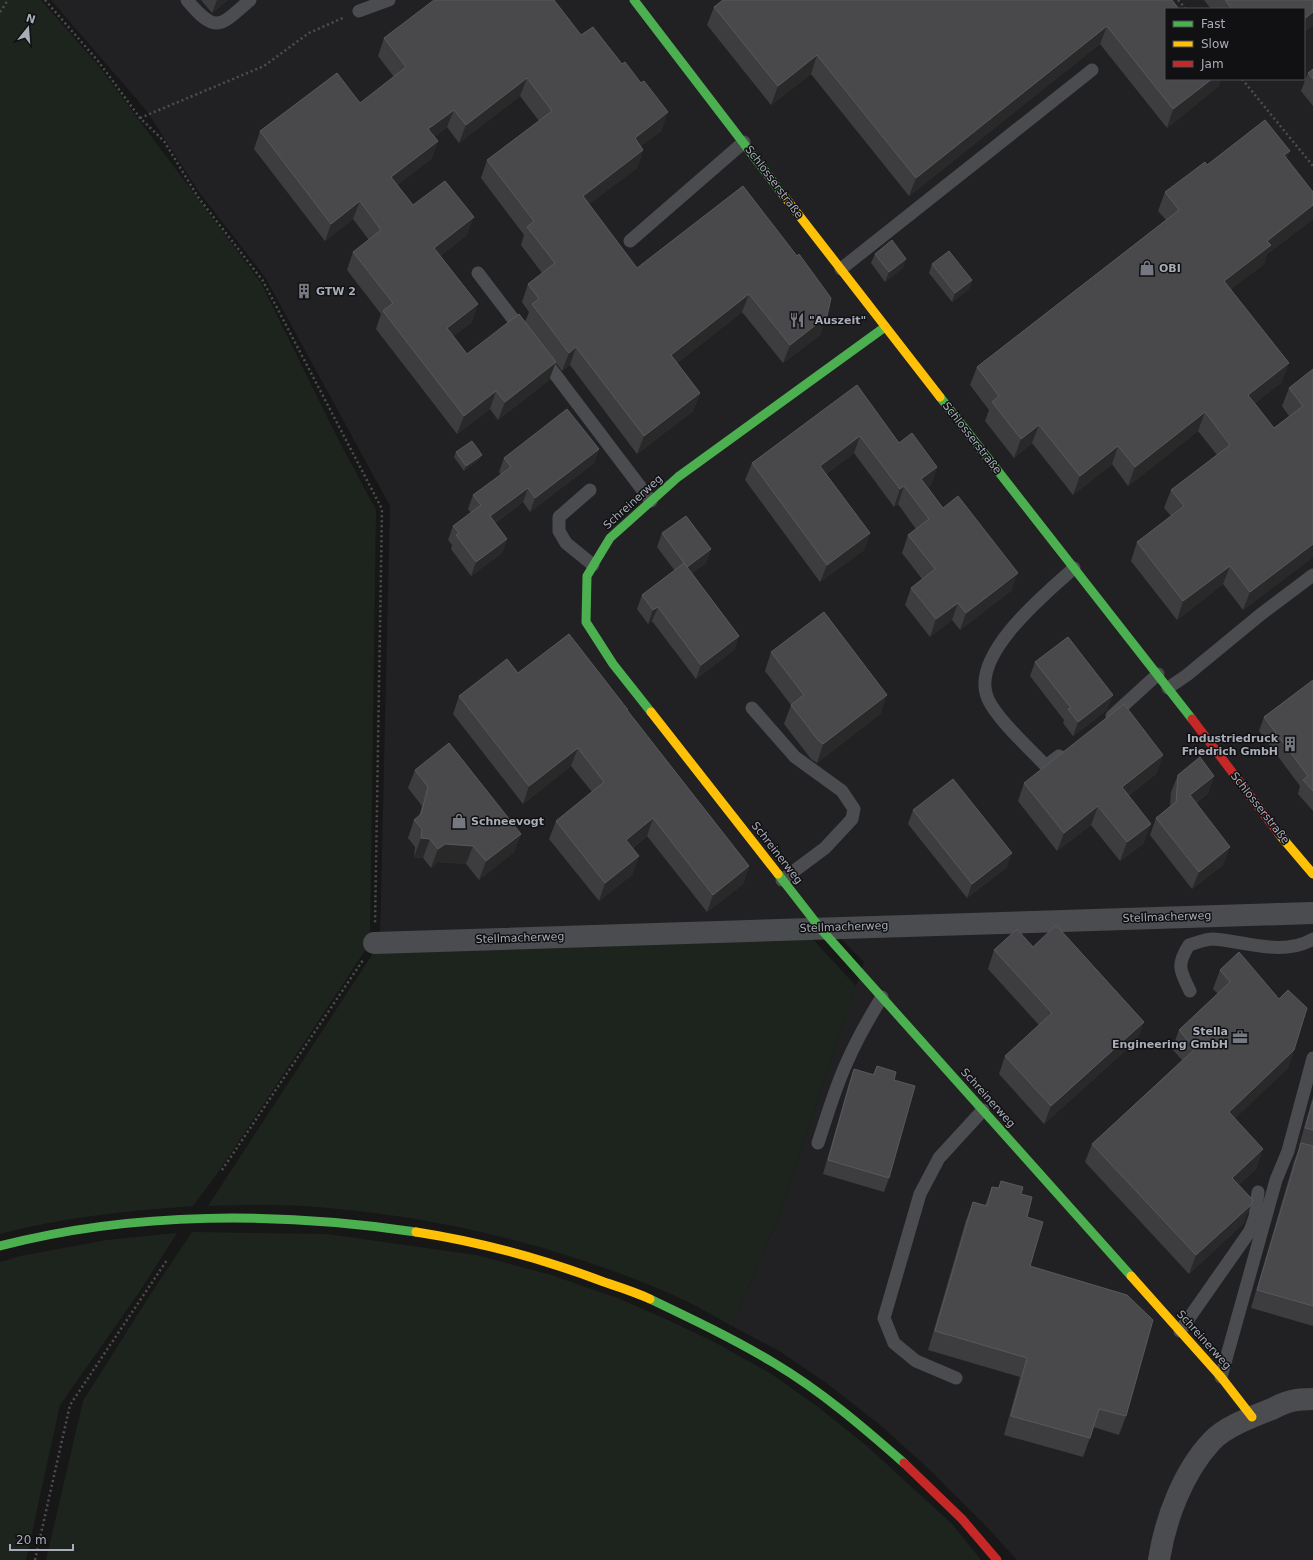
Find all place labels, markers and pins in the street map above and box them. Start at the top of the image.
shop icon: OBI [1138,259,1156,277]
place label: OBI [1159,262,1181,275]
building icon: GTW 2 [295,282,313,300]
place label: GTW 2 [316,285,356,298]
restaurant icon: "Auszeit" [788,311,806,329]
place label: "Auszeit" [809,314,866,327]
place label: Industriedruck Friedrich GmbH [1182,732,1279,758]
building icon: Industriedruck Friedrich GmbH [1281,735,1299,753]
shop icon: Schneevogt [450,812,468,830]
place label: Schneevogt [471,815,544,828]
place label: Stella Engineering GmbH [1112,1025,1228,1051]
office icon: Stella Engineering GmbH [1231,1028,1249,1046]

